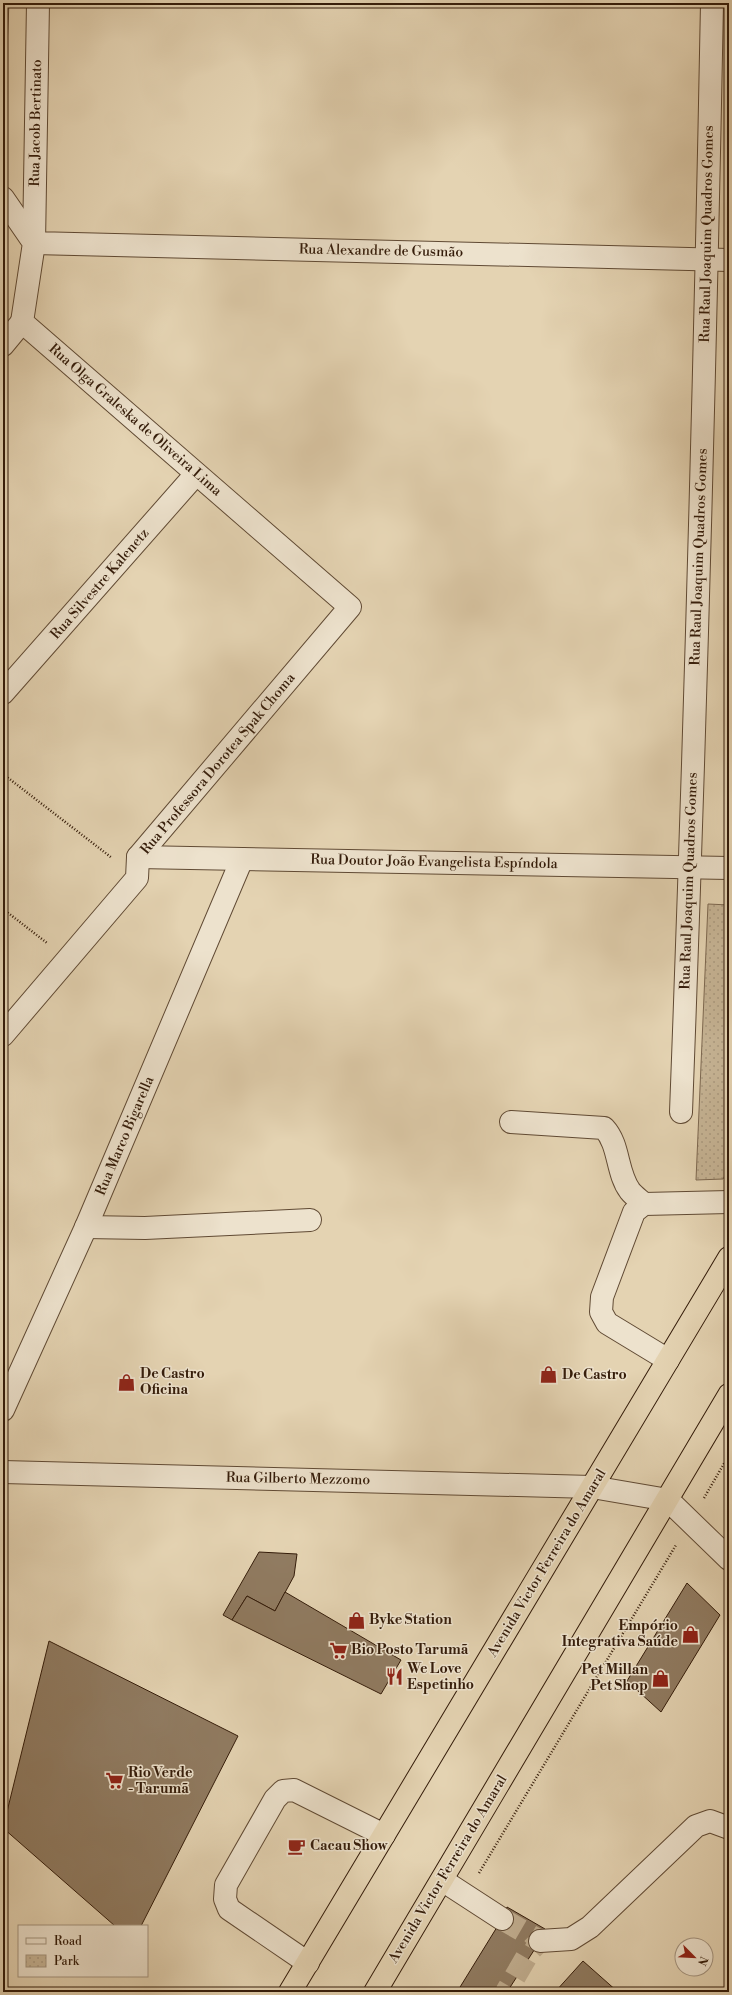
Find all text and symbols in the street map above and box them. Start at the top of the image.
street label: Rua Jacob Bertinato [26,59,46,187]
street label: Rua Raul Joaquim Quadros Gomes [696,125,718,343]
street label: Rua Alexandre de Gusmão [299,241,464,261]
street label: Rua Olga Graleska de Oliveira Lima [45,340,226,501]
street label: Rua Raul Joaquim Quadros Gomes [686,448,712,666]
street label: Rua Silvestre Kalenetz [47,524,153,643]
street label: Rua Professora Dorotea Spak Choma [137,669,300,858]
street label: Rua Raul Joaquim Quadros Gomes [676,772,702,990]
street label: Rua Doutor João Evangelista Espíndola [310,851,559,873]
street label: Rua Marco Bigarella [92,1073,159,1198]
place label: De Castro Oficina [140,1365,205,1399]
shop icon: De Castro [539,1365,559,1385]
place label: De Castro [562,1366,627,1384]
shop icon: De Castro Oficina [117,1372,137,1392]
street label: Avenida Victor Ferreira do Amaral [483,1466,610,1661]
street label: Rua Gilberto Mezzomo [226,1469,371,1489]
shop icon: Byke Station [346,1610,366,1630]
place label: Byke Station [369,1611,452,1629]
place label: Empório Integrativa Saúde [562,1617,678,1651]
shop icon: Empório Integrativa Saúde [681,1624,701,1644]
supermarket icon: Bio Posto Tarumã [328,1640,348,1660]
place label: Bio Posto Tarumã [351,1641,469,1659]
place label: We Love Espetinho [406,1660,474,1694]
place label: Pet Millan Pet Shop [582,1661,648,1695]
restaurant icon: We Love Espetinho [384,1667,404,1687]
shop icon: Pet Millan Pet Shop [651,1668,671,1688]
place label: Rio Verde - Tarumã [128,1764,193,1798]
supermarket icon: Rio Verde - Tarumã [105,1771,125,1791]
street label: Avenida Victor Ferreira do Amaral [384,1772,511,1967]
cafe icon: Cacau Show [287,1836,307,1856]
place label: Cacau Show [310,1837,388,1855]
legend [18,1925,148,1977]
text: Road [54,1934,82,1949]
north arrow [674,1937,714,1977]
text: Park [54,1954,80,1969]
text: N [694,1954,710,1968]

